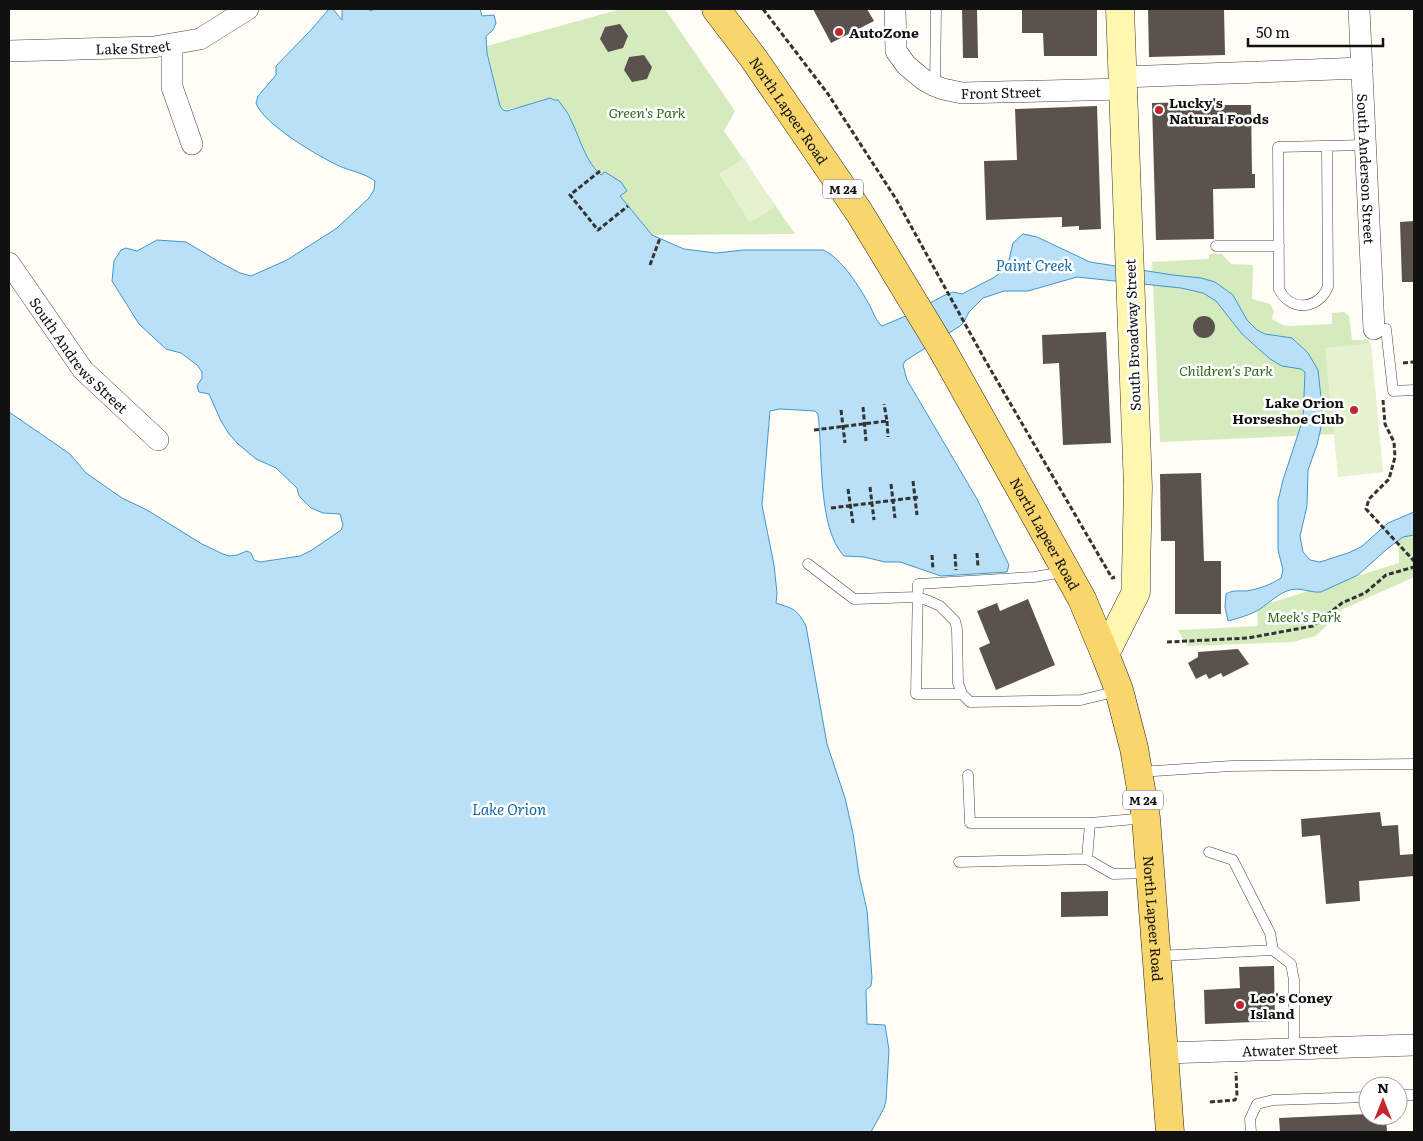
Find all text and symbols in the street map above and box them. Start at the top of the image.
scale bar [1248,15,1383,47]
text: 50 m [1256,20,1290,43]
place label: AutoZone [849,22,919,42]
marker: AutoZone [833,26,845,38]
street label: Lake Street [95,34,172,59]
street label: North Lapeer Road [745,53,833,168]
street label: Front Street [960,81,1042,103]
place label: Lucky's Natural Foods [1169,92,1269,128]
street label: South Anderson Street [1353,93,1380,245]
park label: Green's Park [608,102,686,122]
marker: Lucky's Natural Foods [1153,104,1165,116]
road number: M 24 [823,180,863,198]
water label: Paint Creek [996,253,1073,276]
street label: South Broadway Street [1119,258,1145,411]
street label: South Andrews Street [25,293,133,417]
park label: Children's Park [1179,360,1273,380]
place label: Lake Orion Horseshoe Club [1232,392,1344,428]
marker: Lake Orion Horseshoe Club [1348,404,1360,416]
street label: North Lapeer Road [1006,474,1085,594]
park label: Meek's Park [1267,606,1342,626]
road number: M 24 [1123,790,1163,810]
water label: Lake Orion [472,797,546,820]
street label: North Lapeer Road [1139,855,1168,983]
place label: Leo's Coney Island [1250,987,1333,1023]
marker: Leo's Coney Island [1234,999,1246,1011]
street label: Atwater Street [1241,1037,1339,1061]
north arrow [1358,1076,1408,1126]
text: N [1377,1077,1389,1097]

